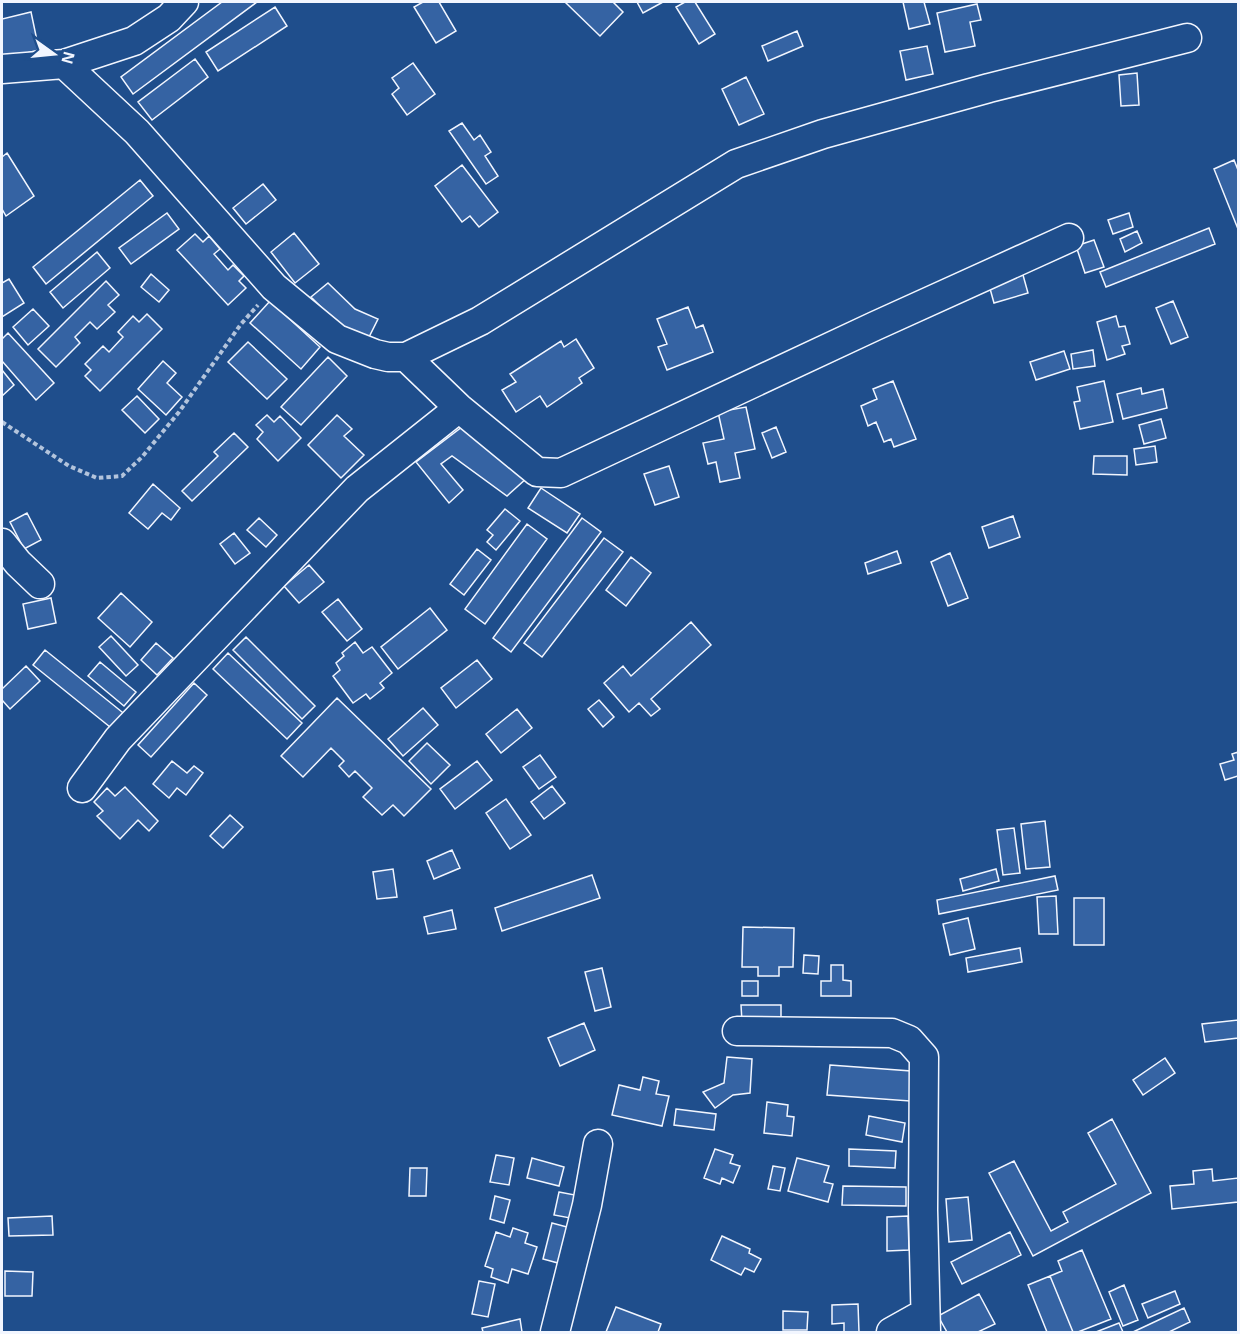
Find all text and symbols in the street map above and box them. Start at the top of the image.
north arrow [24,24,84,84]
text: N [58,50,78,66]

